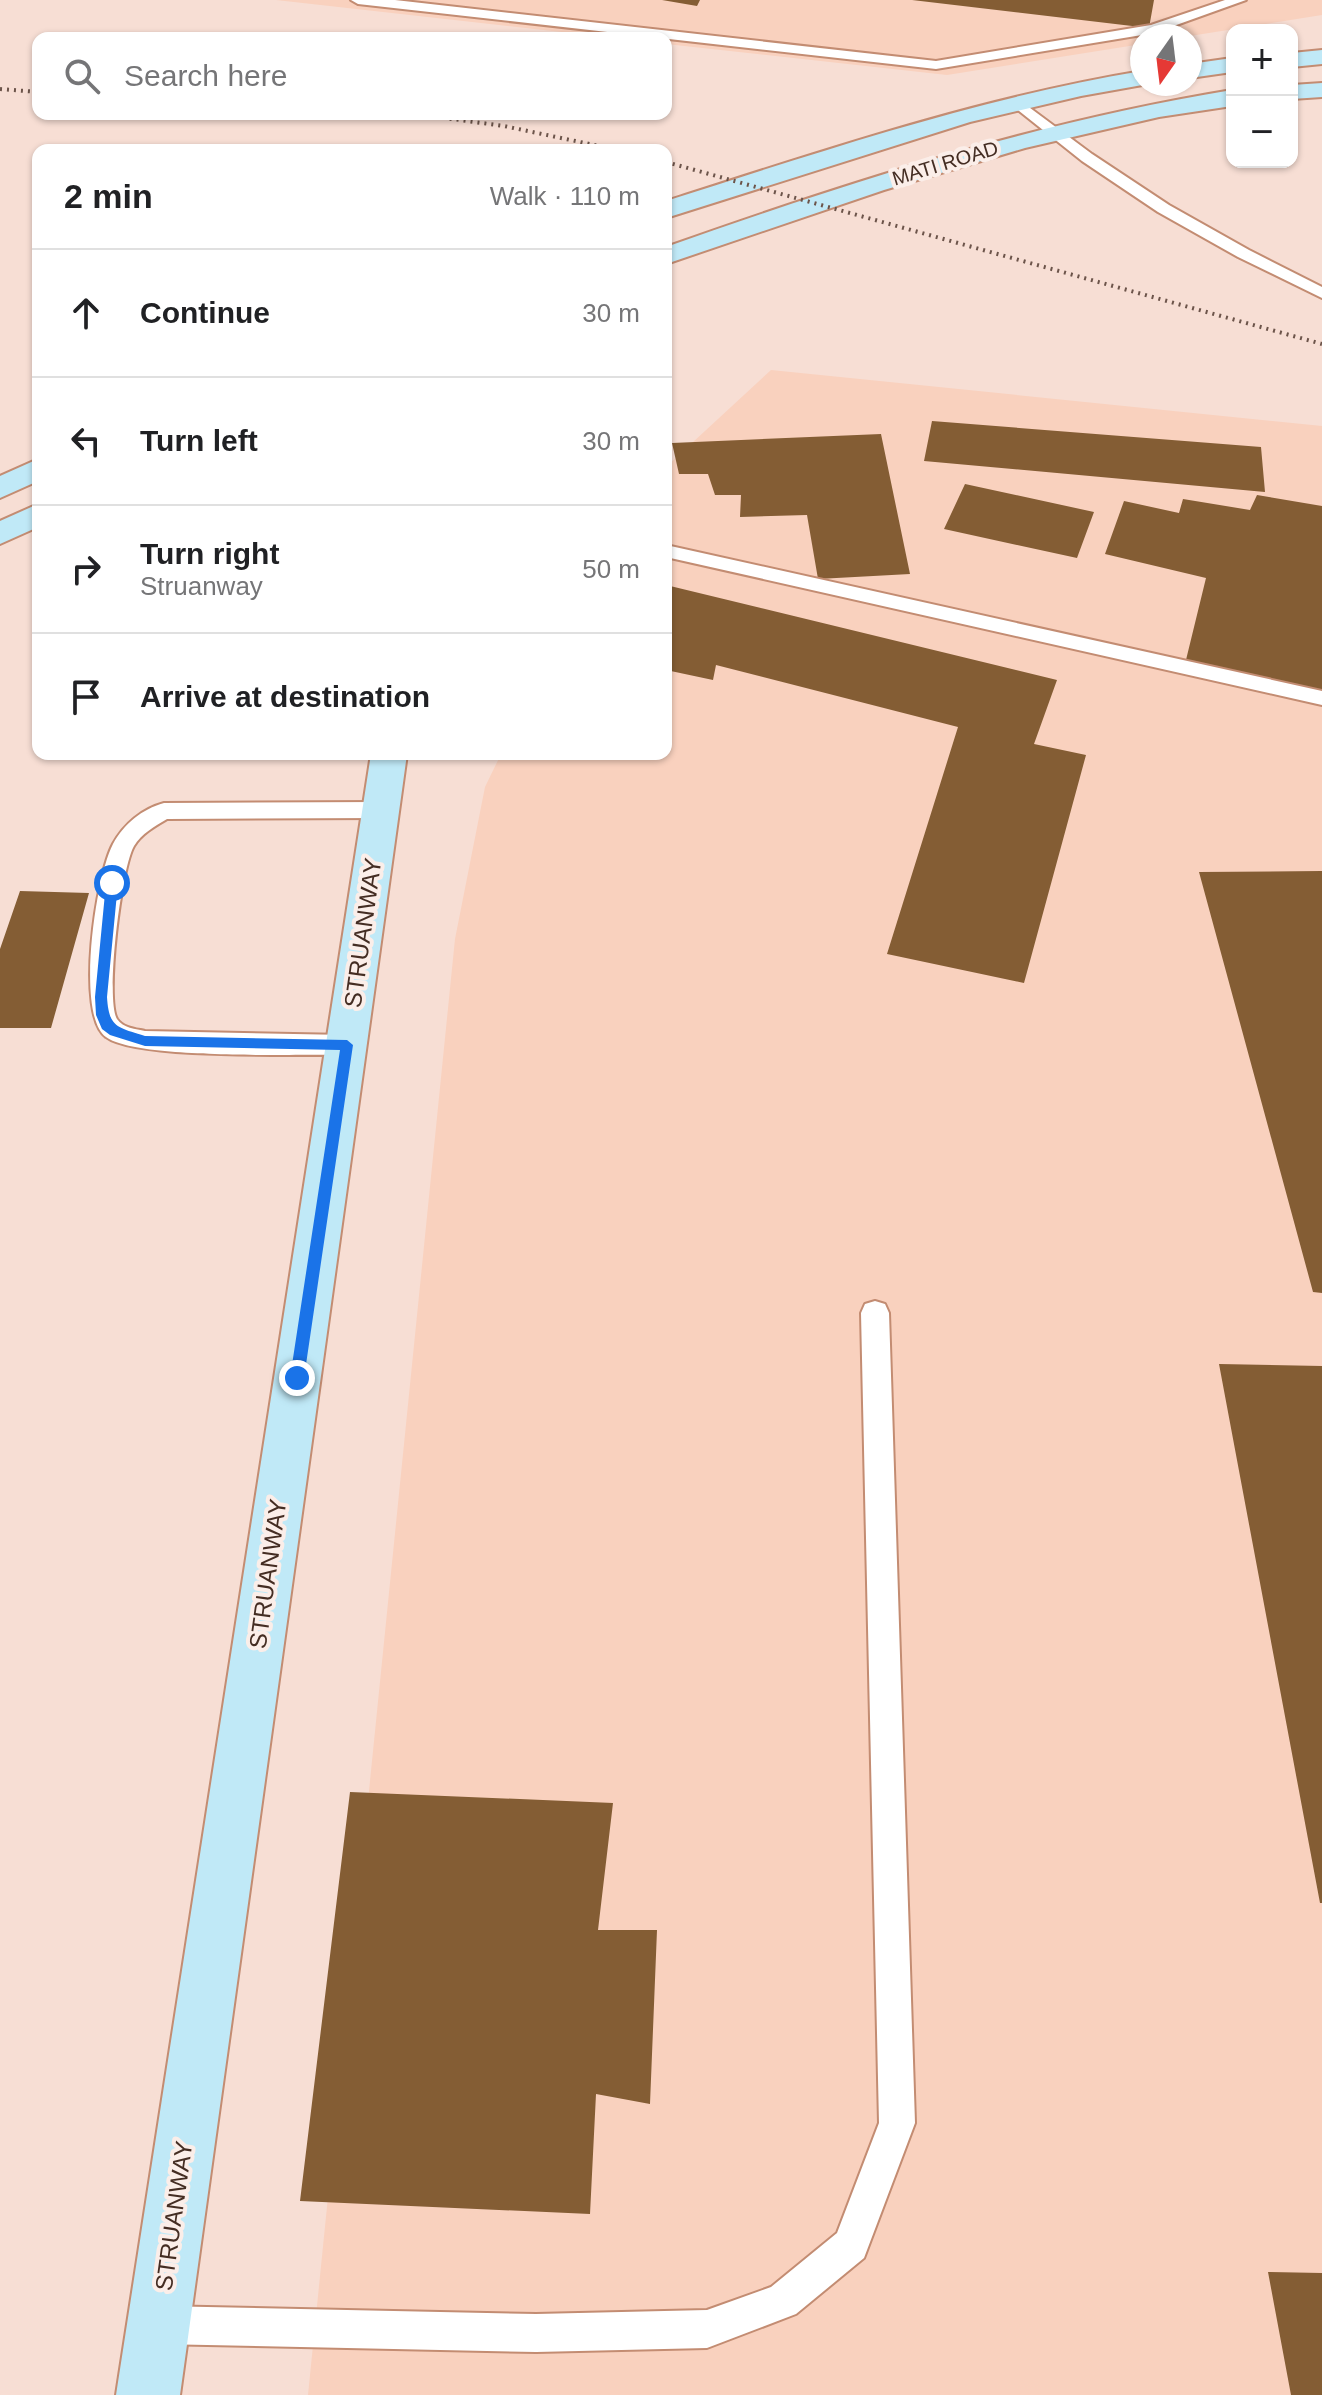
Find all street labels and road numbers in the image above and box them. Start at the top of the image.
street label: MATI ROAD [889,136,1001,190]
street label: STRUANWAY [339,856,386,1009]
street label: STRUANWAY [244,1497,291,1650]
street label: STRUANWAY [150,2139,197,2292]

